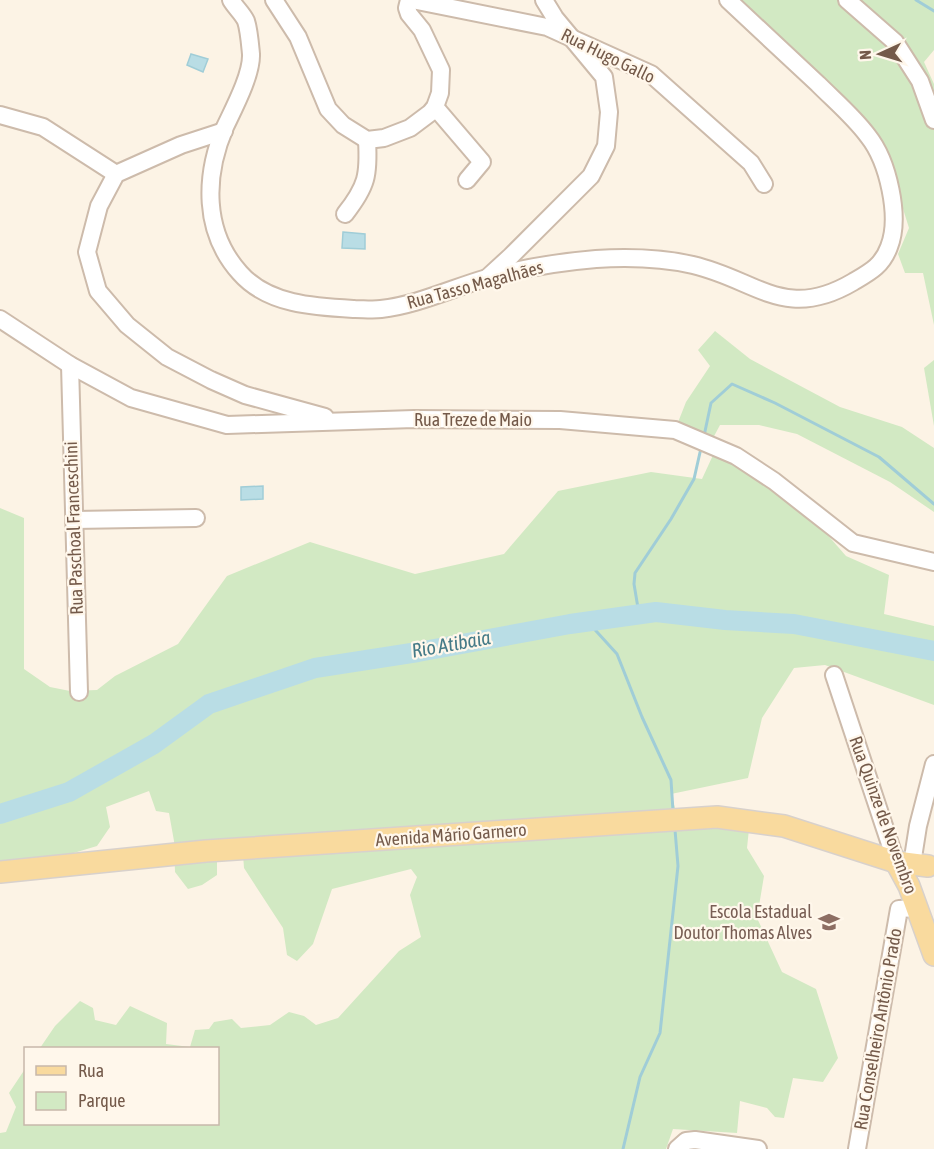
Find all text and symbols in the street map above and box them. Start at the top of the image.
street label: Rua Hugo Gallo [558,24,659,87]
north arrow [850,24,910,84]
text: N [856,50,874,60]
street label: Rua Tasso Magalhães [405,256,545,313]
street label: Rua Treze de Maio [414,409,532,430]
street label: Rua Paschoal Franceschini [60,441,87,615]
water label: Rio Atibaia [410,625,492,662]
street label: Rua Quinze de Novembro [845,733,922,897]
street label: Avenida Mário Garnero [375,819,527,850]
place label: Escola Estadual Doutor Thomas Alves [673,901,812,943]
school or university icon: Escola Estadual Doutor Thomas Alves [817,910,841,934]
street label: Rua Conselheiro Antônio Prado [849,926,906,1131]
legend [24,1047,219,1125]
text: Rua [78,1060,104,1081]
text: Parque [78,1090,126,1111]

